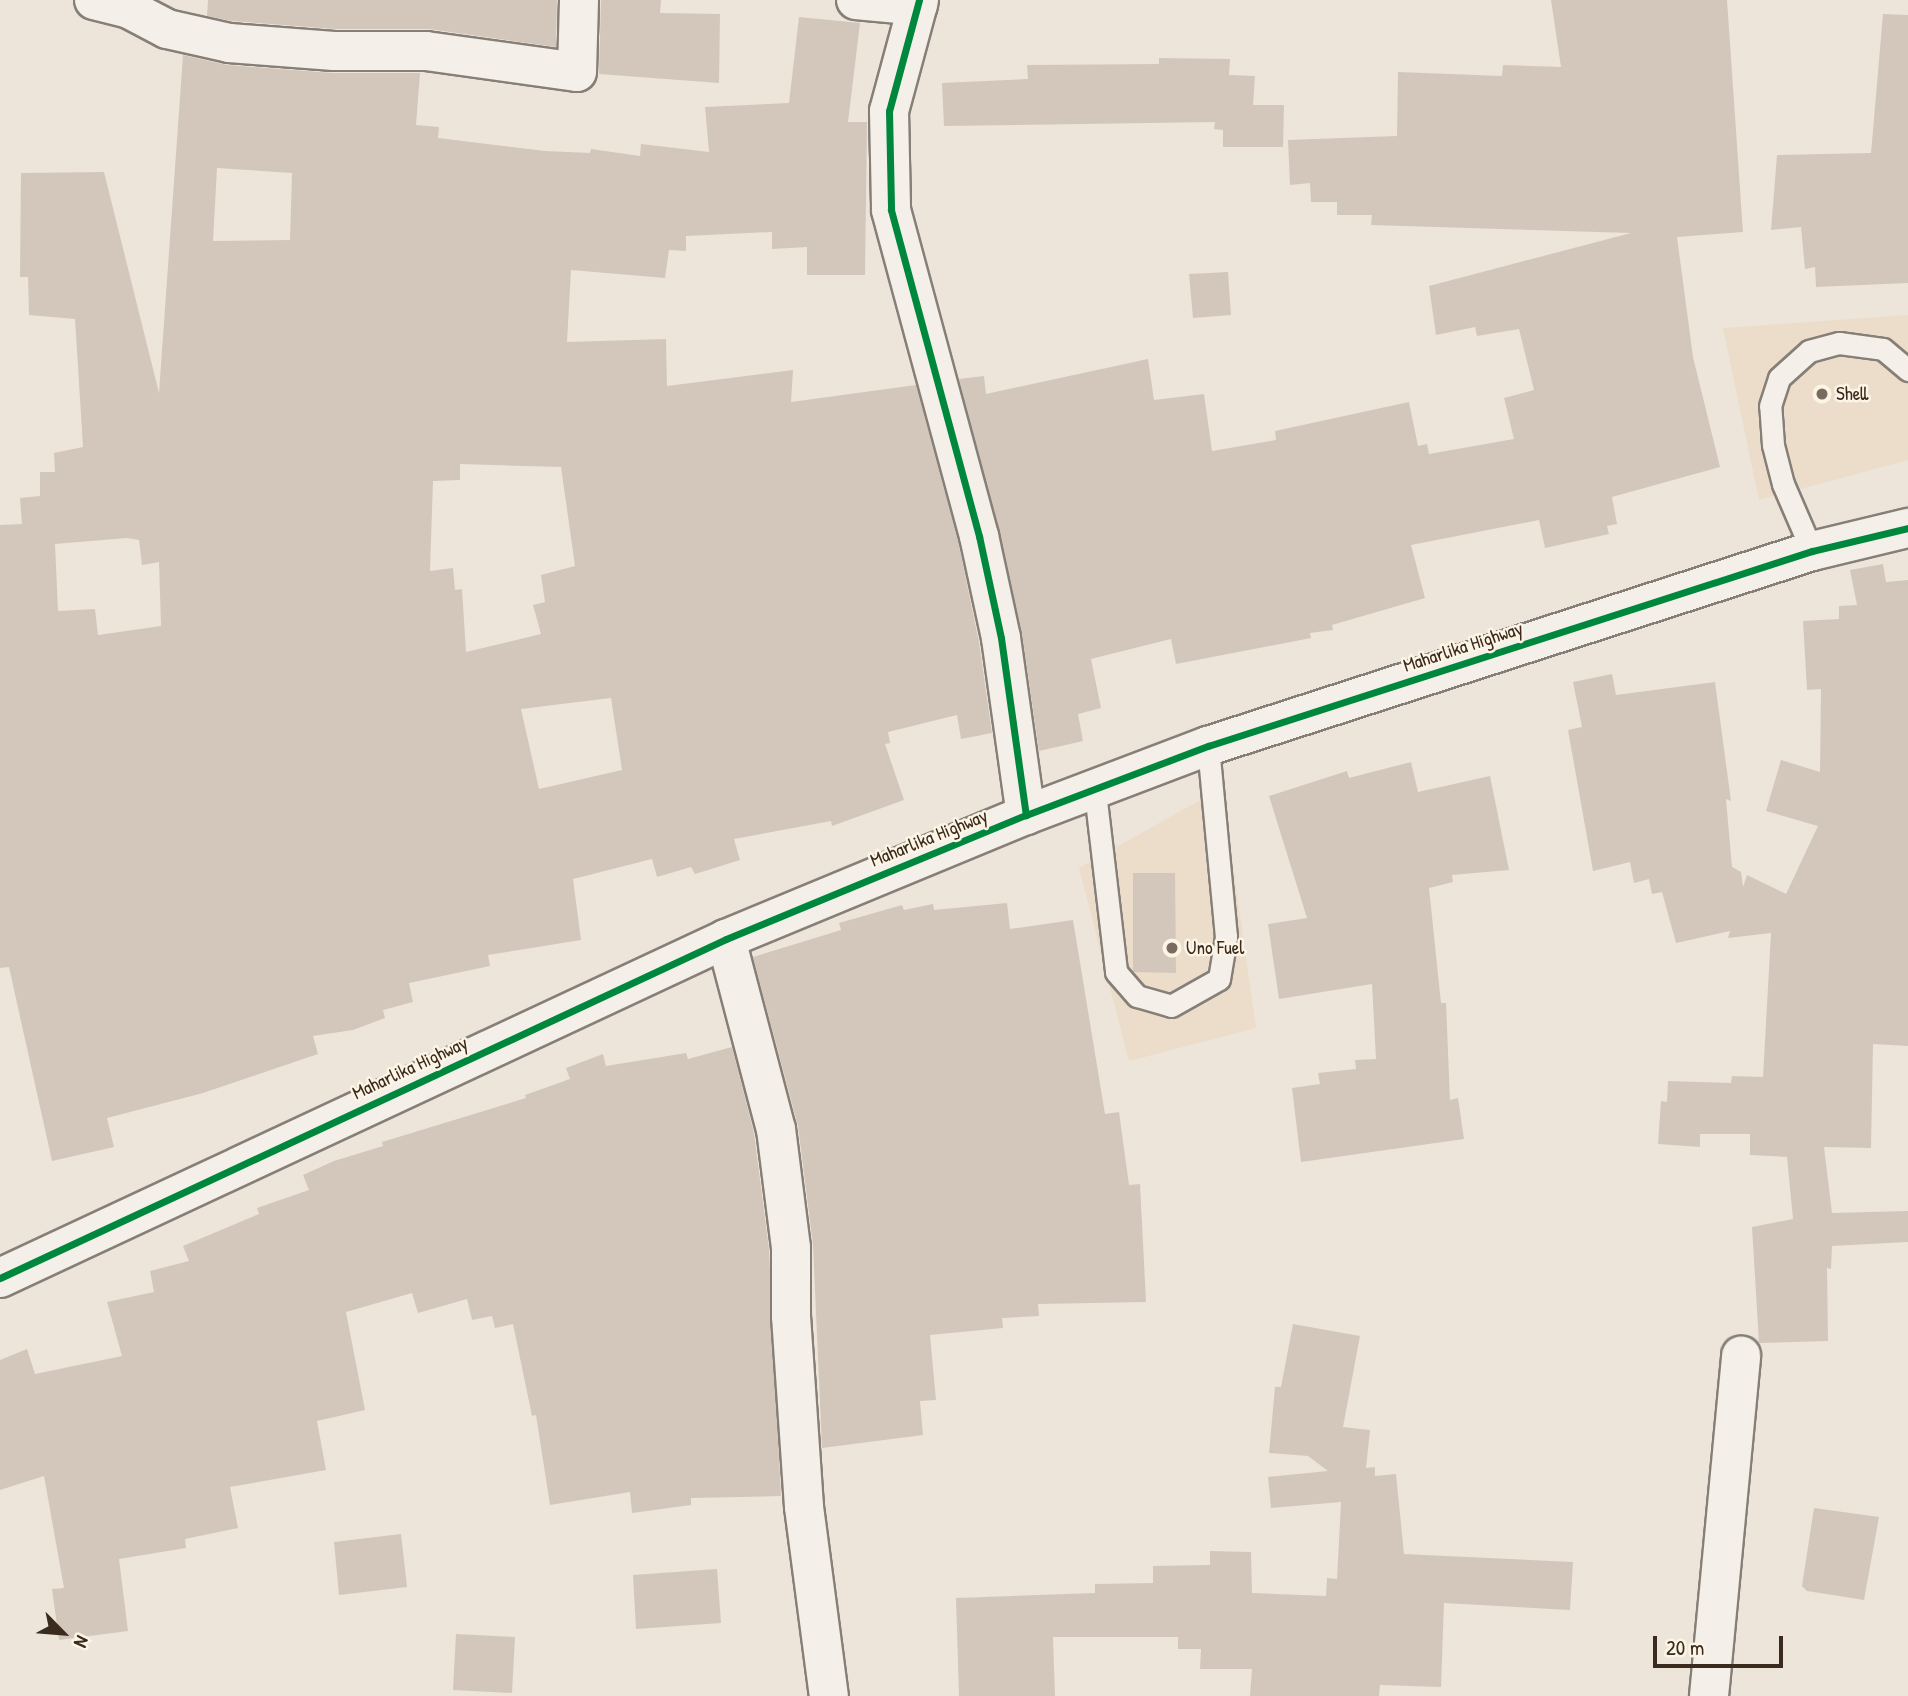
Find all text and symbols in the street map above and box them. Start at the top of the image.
place label: Shell [1836,383,1868,405]
marker: Shell [1814,386,1830,402]
street label: Maharlika Highway [1400,617,1526,677]
street label: Maharlika Highway [867,804,991,872]
place label: Uno Fuel [1186,937,1244,959]
marker: Uno Fuel [1164,940,1180,956]
street label: Maharlika Highway [349,1031,471,1105]
north arrow [28,1598,98,1668]
scale bar [1656,1622,1786,1666]
text: N [68,1632,96,1652]
text: 20 m [1666,1633,1704,1662]

